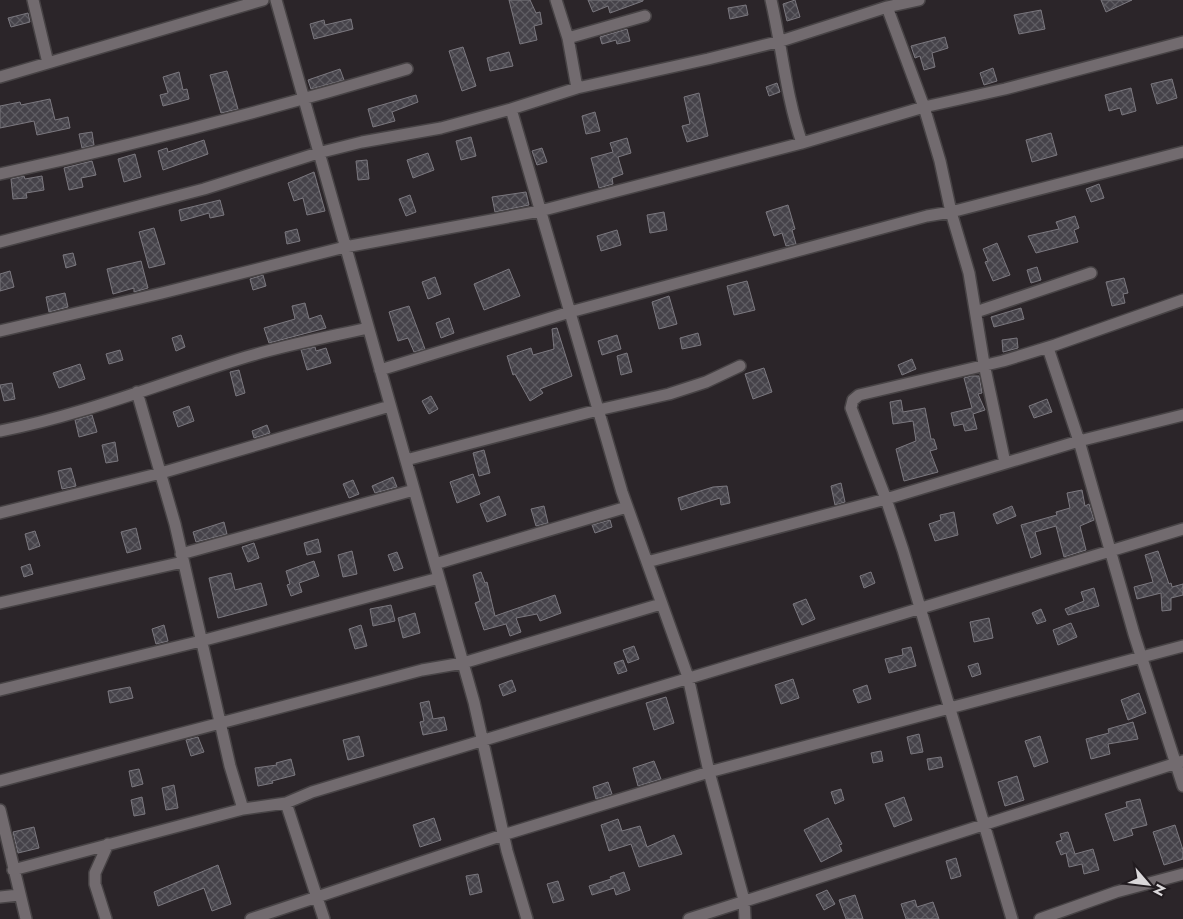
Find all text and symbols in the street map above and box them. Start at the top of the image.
north arrow [1123,859,1173,909]
text: N [1148,880,1171,900]

